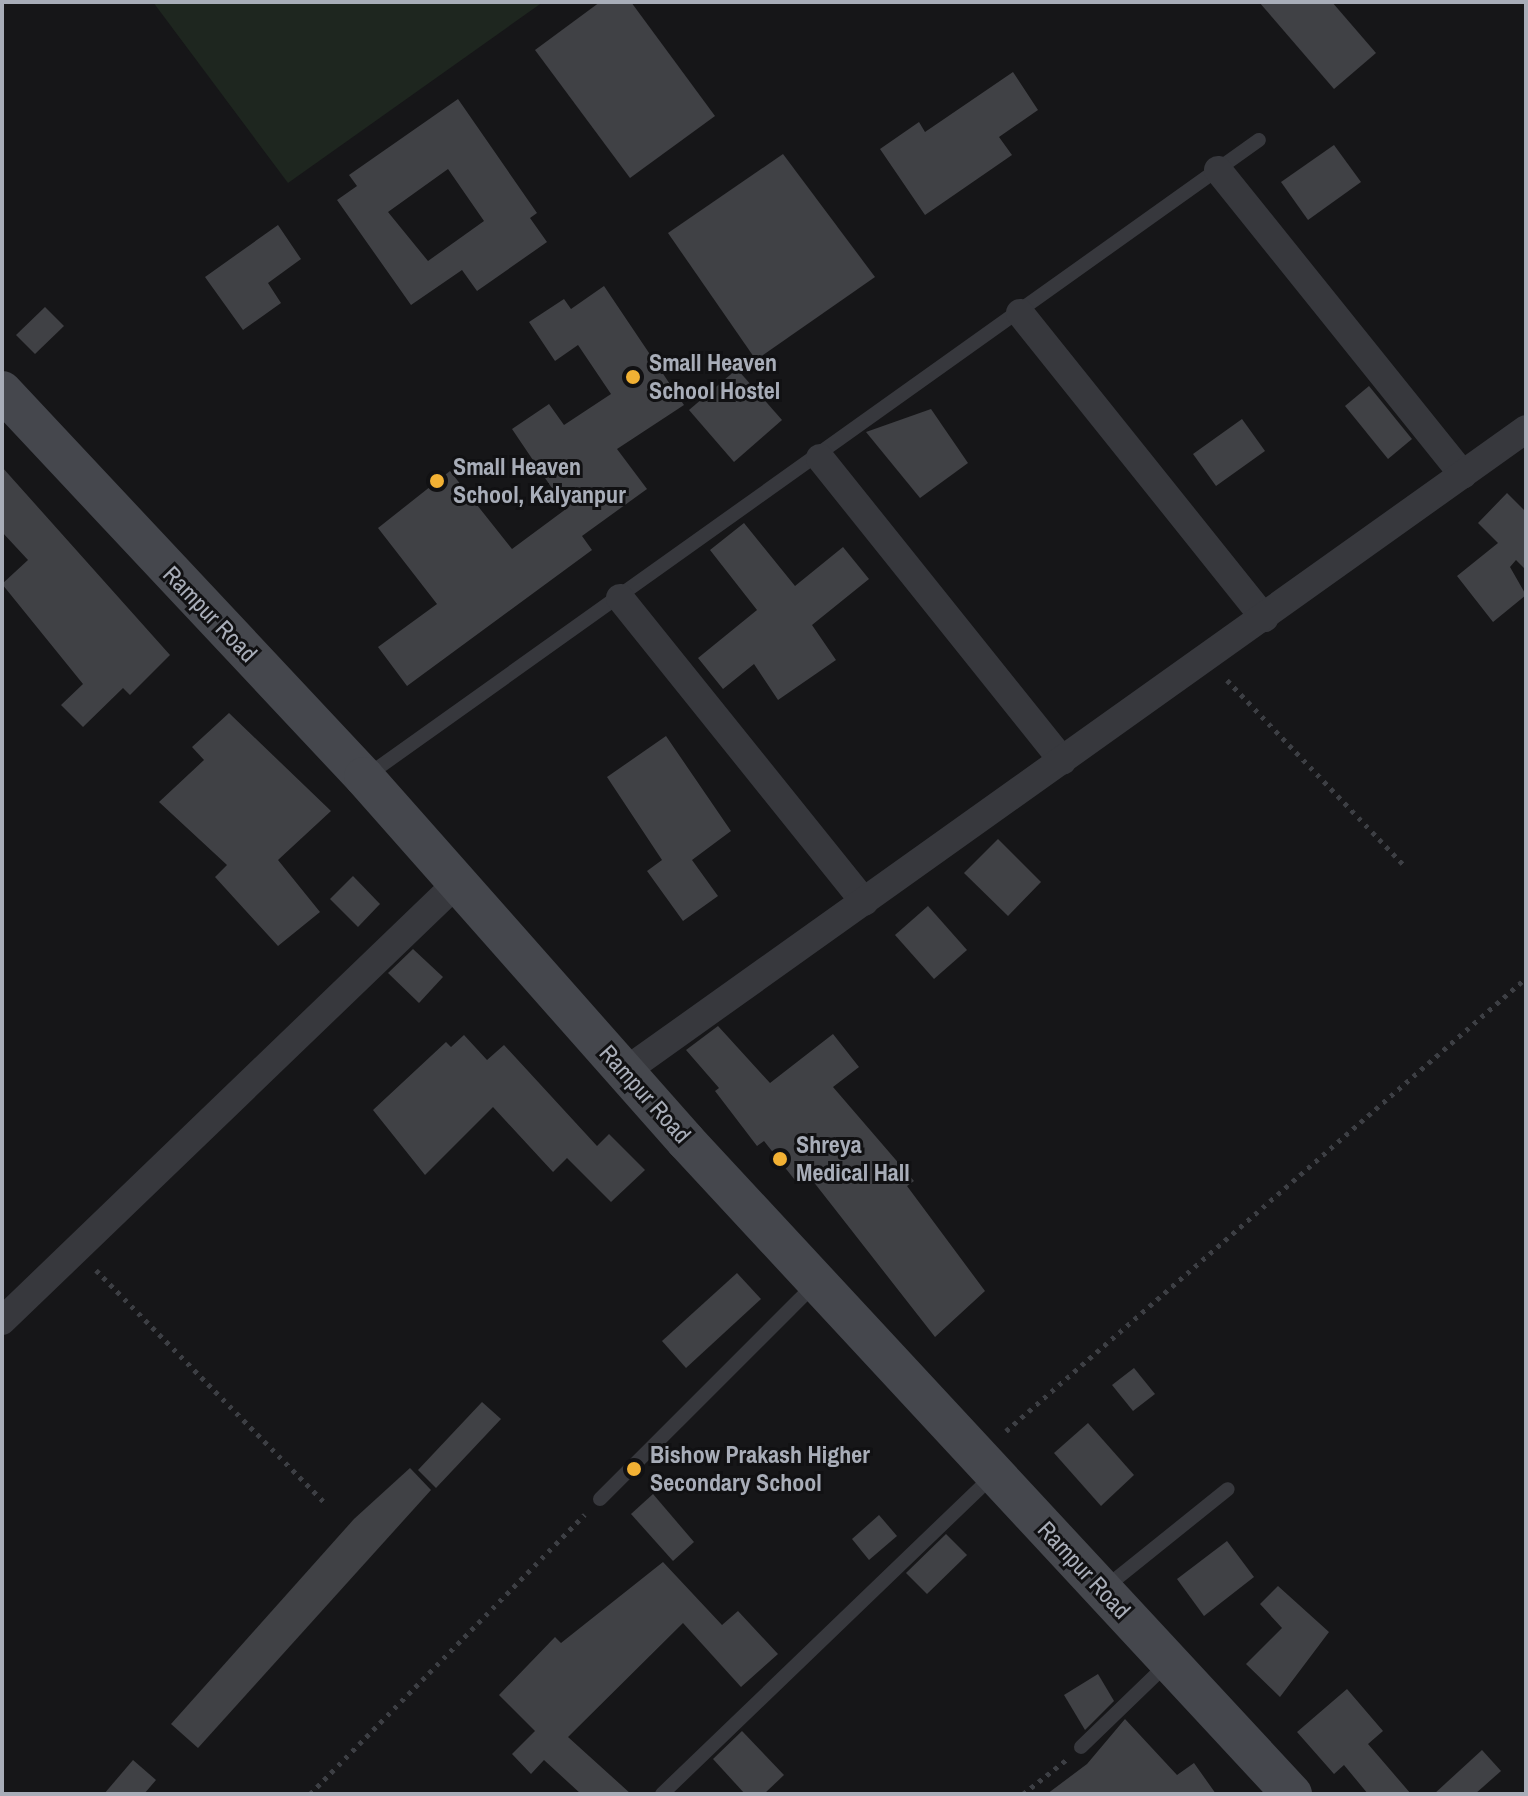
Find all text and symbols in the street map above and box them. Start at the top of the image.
place label: Small Heaven School Hostel [649,349,780,405]
marker: Small Heaven School Hostel [624,368,642,386]
place label: Small Heaven School, Kalyanpur [453,453,626,509]
marker: Small Heaven School, Kalyanpur [428,472,446,490]
street label: Rampur Road [157,560,263,668]
street label: Rampur Road [593,1039,697,1149]
place label: Shreya Medical Hall [796,1131,910,1187]
marker: Shreya Medical Hall [771,1150,789,1168]
place label: Bishow Prakash Higher Secondary School [650,1441,870,1497]
marker: Bishow Prakash Higher Secondary School [625,1460,643,1478]
street label: Rampur Road [1032,1515,1136,1625]

